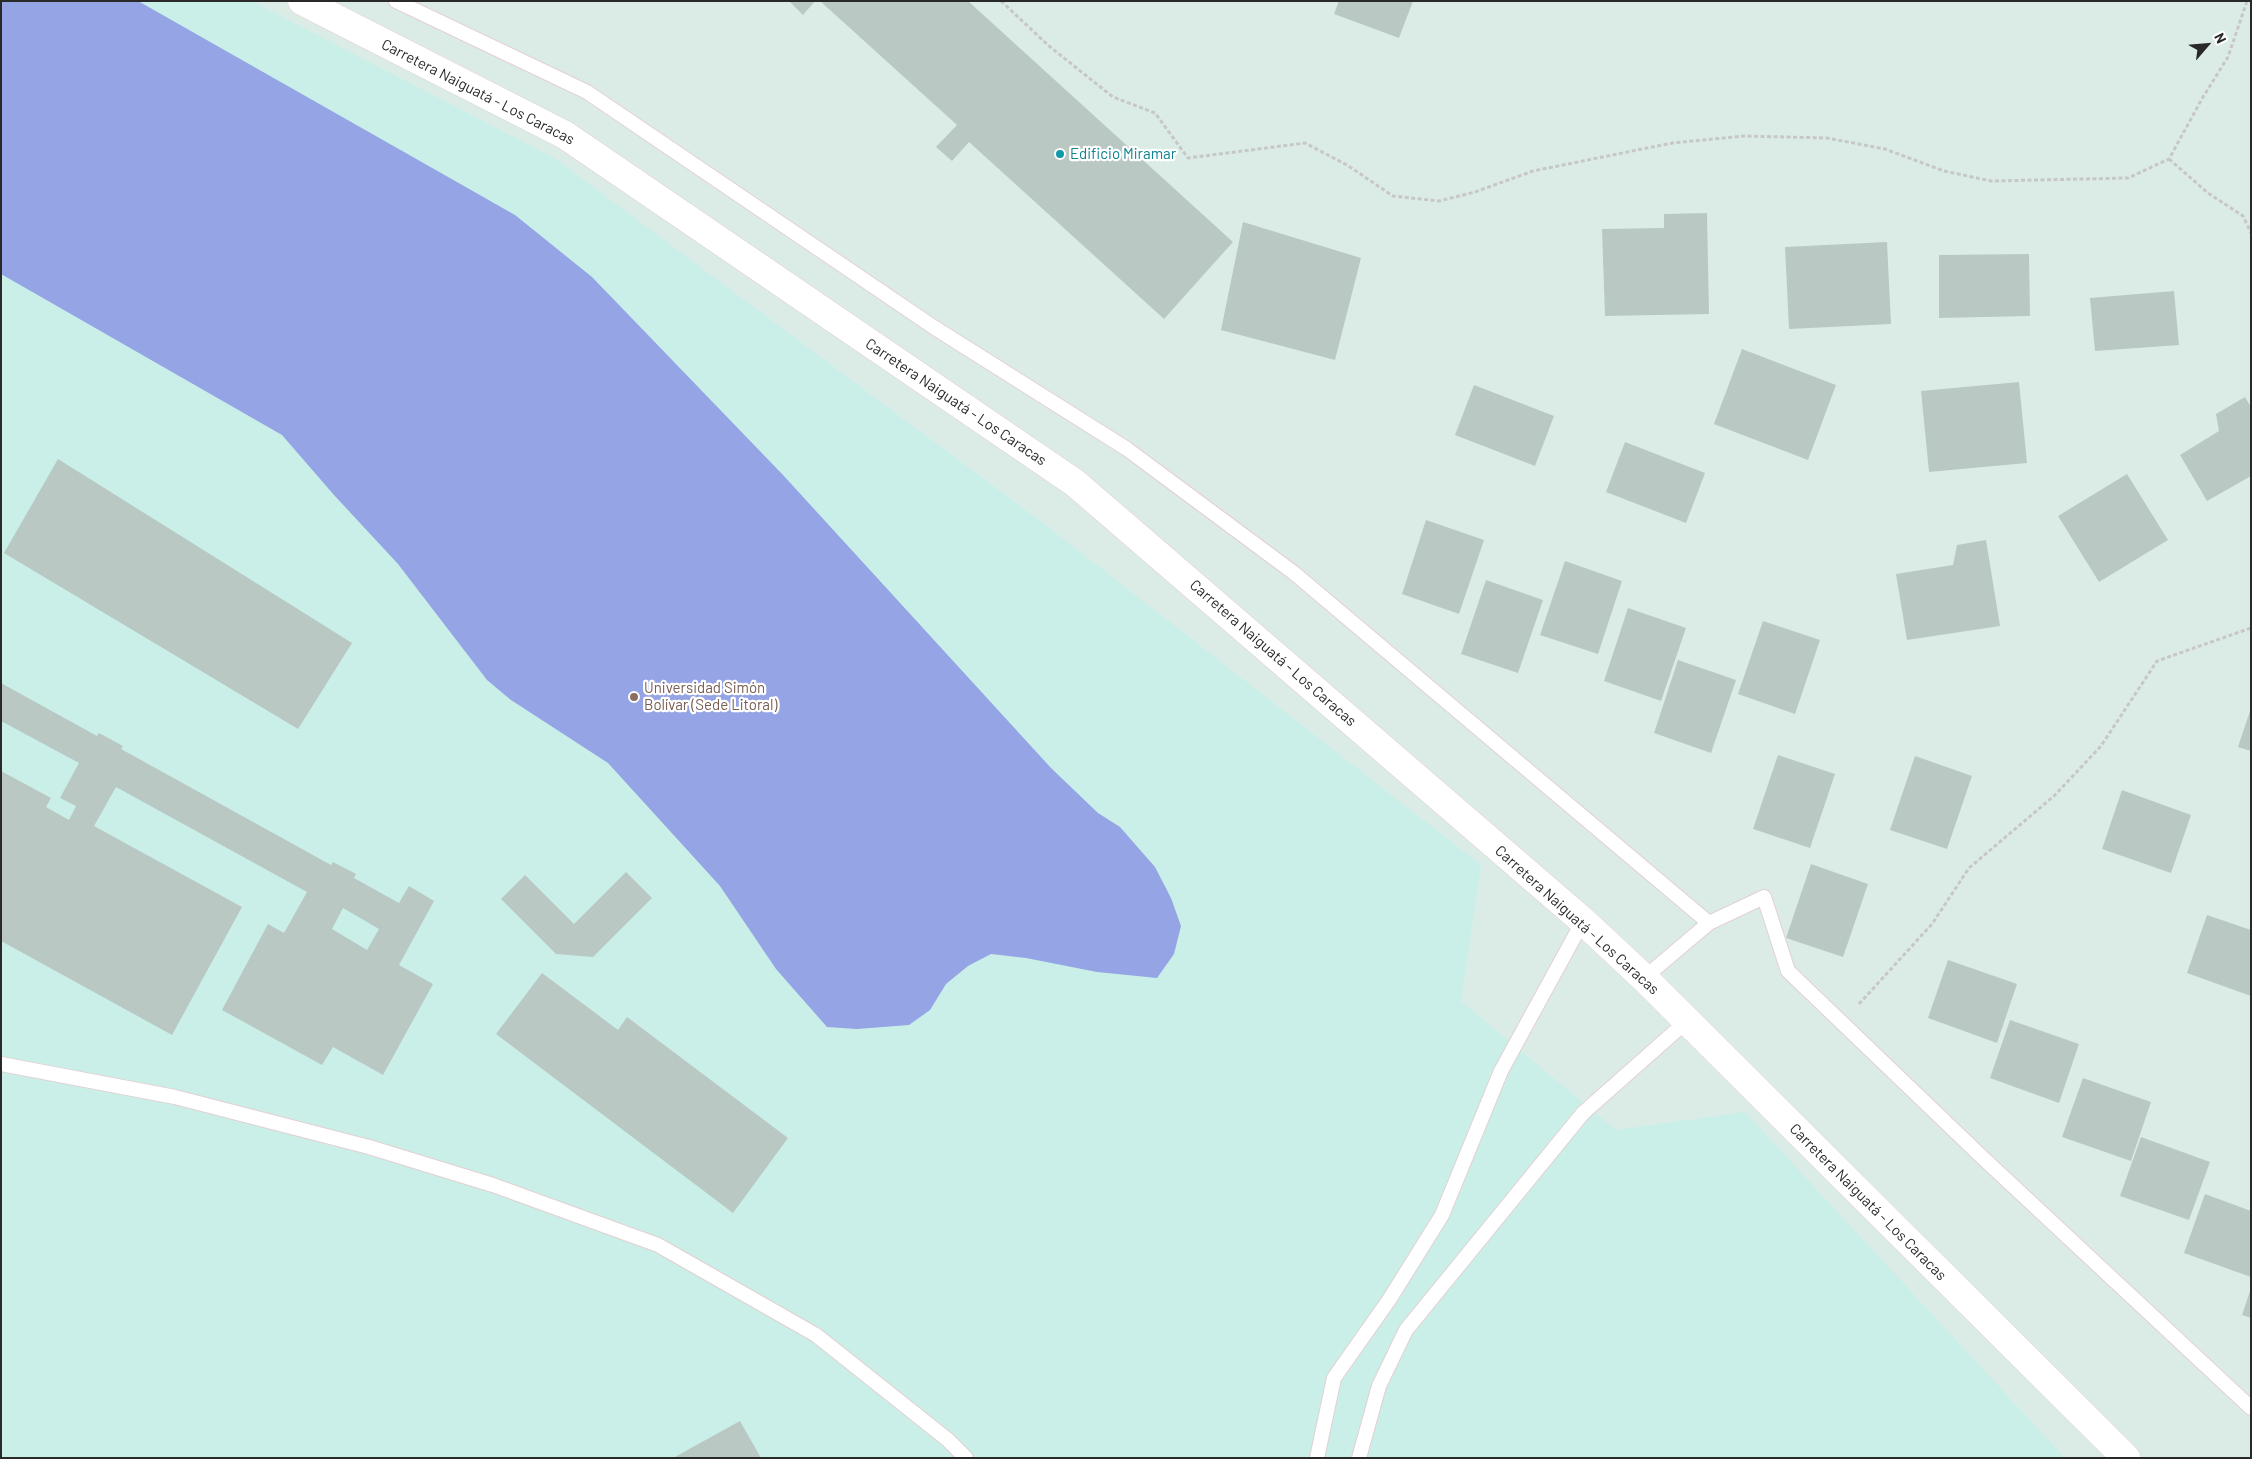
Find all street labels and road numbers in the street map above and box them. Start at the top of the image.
street label: Carretera Naiguatá - Los Caracas [378,35,578,149]
street label: Carretera Naiguatá - Los Caracas [862,335,1050,469]
street label: Carretera Naiguatá - Los Caracas [1186,576,1360,730]
street label: Carretera Naiguatá - Los Caracas [1491,842,1663,998]
street label: Carretera Naiguatá - Los Caracas [1786,1120,1950,1284]

